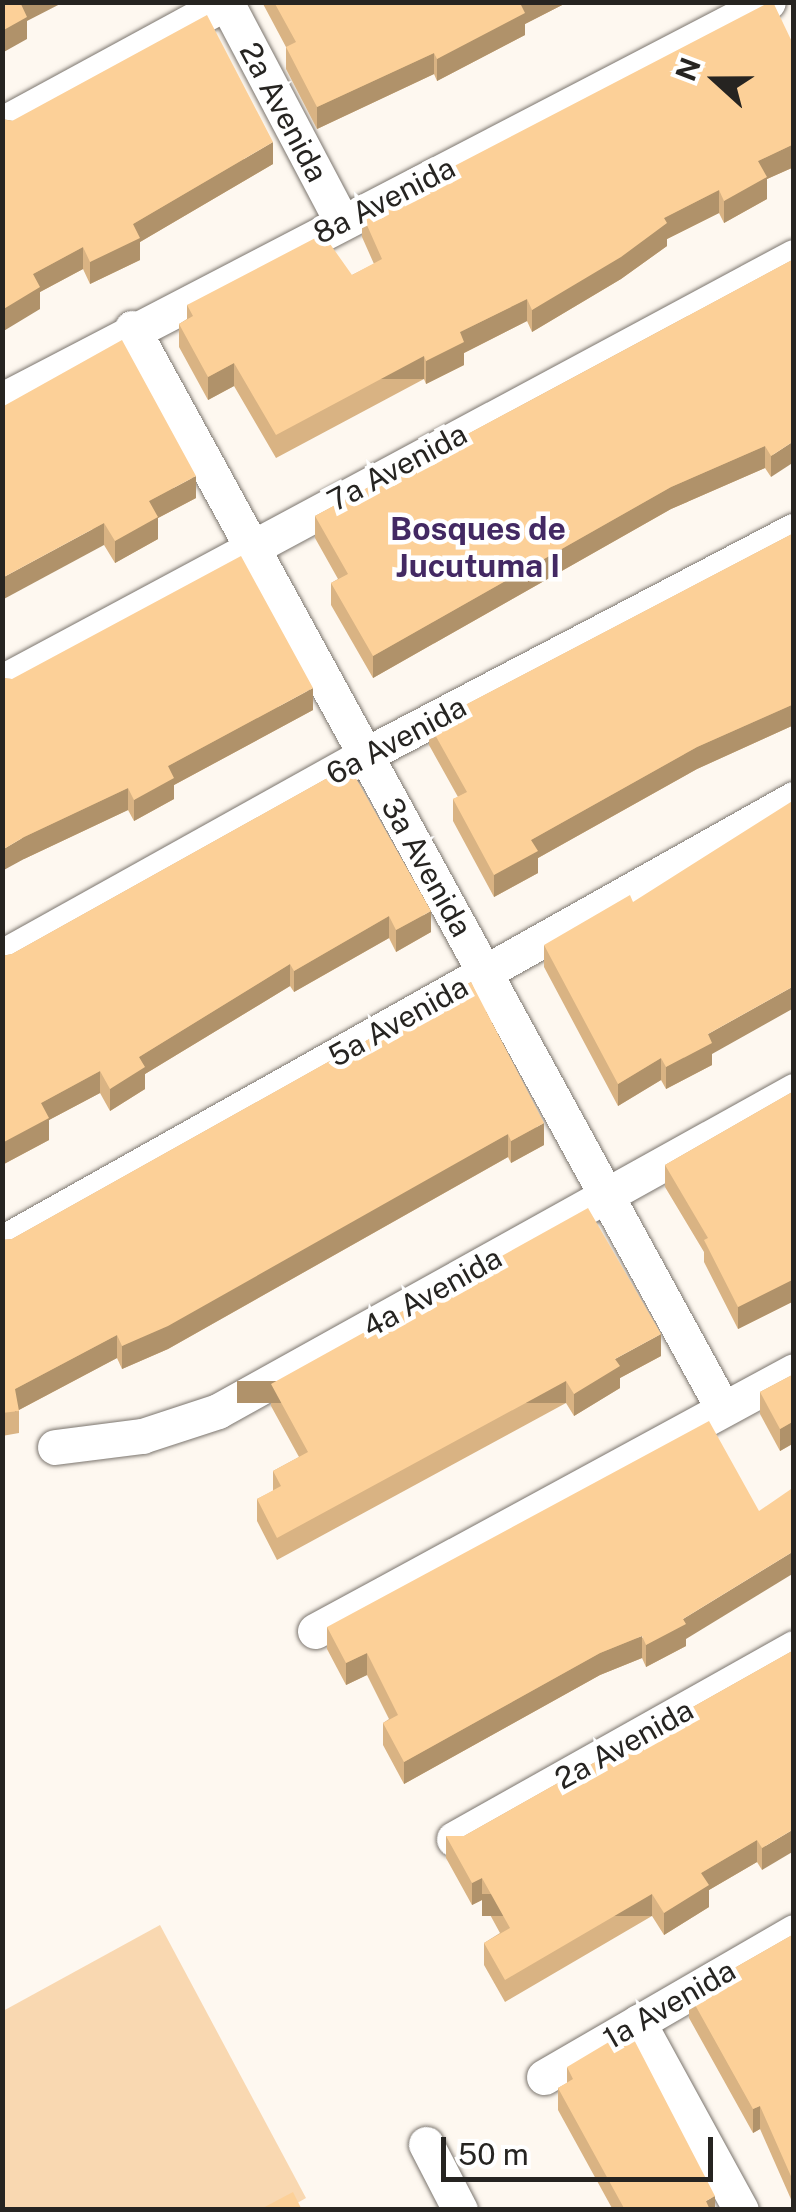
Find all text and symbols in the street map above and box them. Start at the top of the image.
north arrow [666,30,766,130]
street label: 2a Avenida [232,36,336,188]
text: N [668,53,707,85]
street label: 8a Avenida [307,149,461,251]
street label: 7a Avenida [321,415,473,519]
district label: Bosques de Jucutuma I [390,511,566,586]
street label: 6a Avenida [320,688,472,792]
street label: 3a Avenida [374,791,480,943]
street label: 5a Avenida [322,968,474,1074]
street label: 4a Avenida [356,1239,508,1345]
street label: 2a Avenida [549,1691,699,1797]
street label: 1a Avenida [597,1952,741,2056]
scale bar [446,2117,718,2179]
text: 50 m [458,2136,529,2172]

